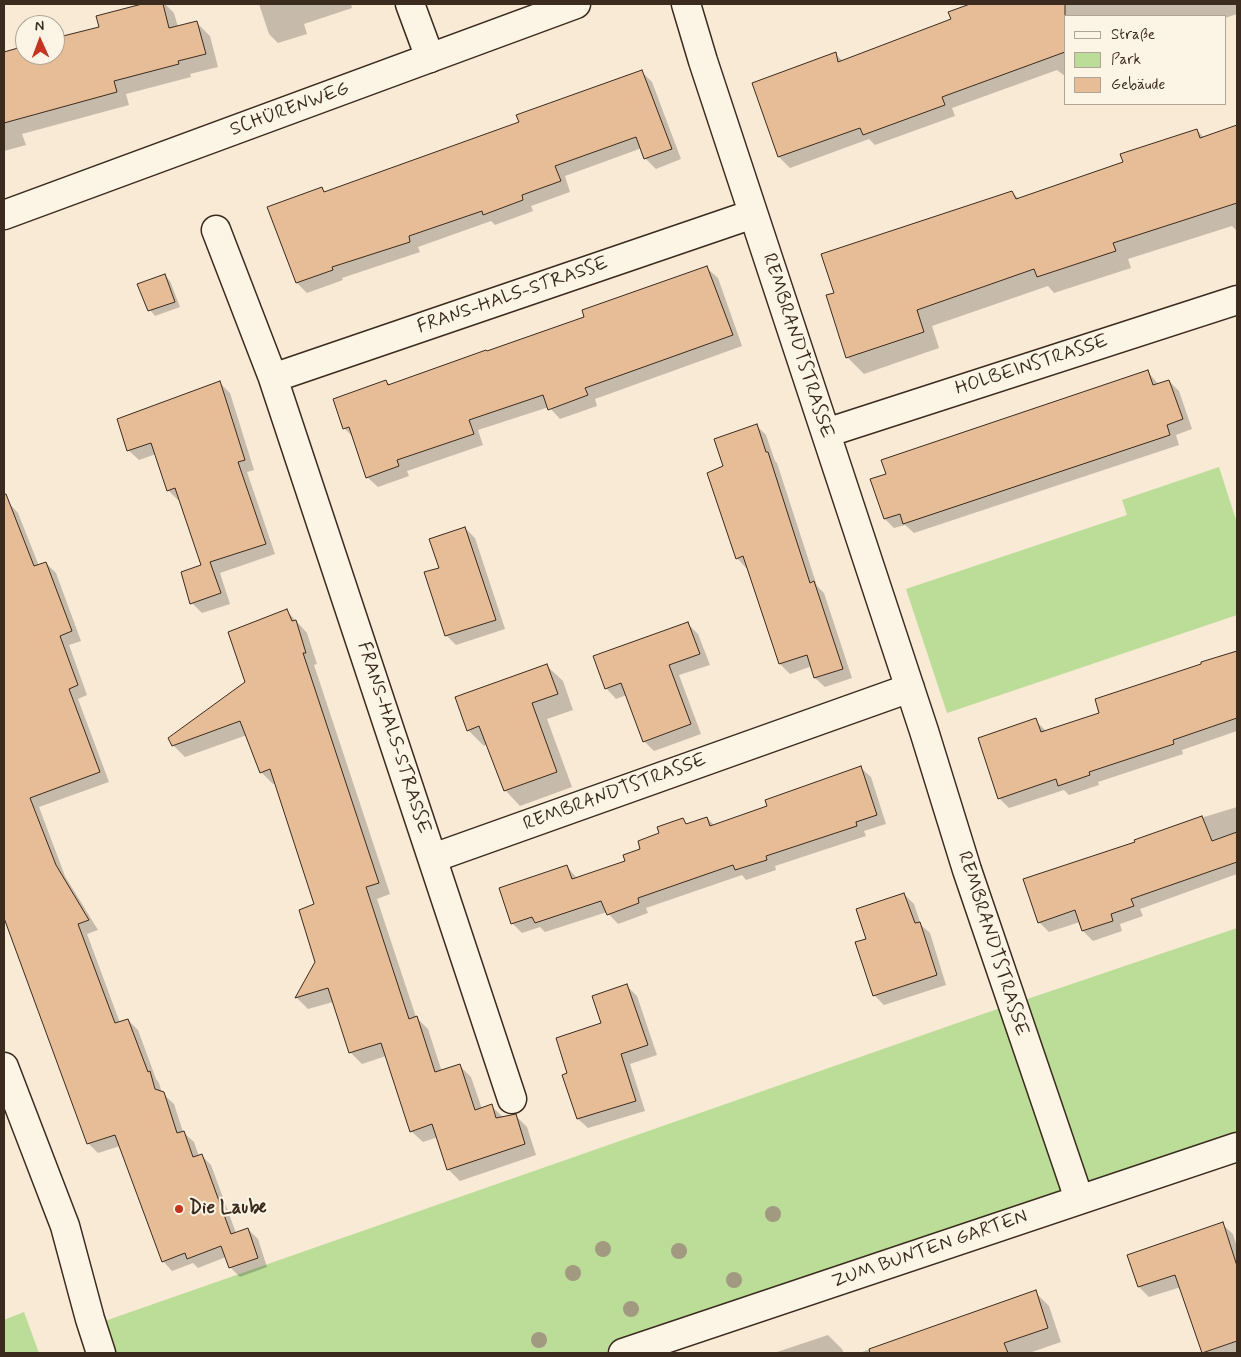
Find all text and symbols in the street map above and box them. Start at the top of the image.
north arrow [15,15,65,65]
legend [1064,15,1226,105]
text: N [35,17,44,35]
text: Straße [1111,25,1155,45]
text: Park [1111,50,1141,70]
text: Gebäude [1111,75,1165,95]
street label: SCHÜRENWEG [227,78,353,142]
street label: REMBRANDTSTRASSE [756,251,838,441]
street label: FRANS-HALS-STRASSE [415,253,611,339]
street label: HOLBEINSTRASSE [953,331,1111,401]
street label: FRANS-HALS-STRASSE [351,639,435,837]
street label: REMBRANDTSTRASSE [520,749,710,837]
street label: REMBRANDTSTRASSE [951,849,1033,1039]
place label: Die Laube [189,1198,267,1220]
marker: Die Laube [173,1203,185,1215]
street label: ZUM BUNTEN GARTEN [829,1206,1031,1294]

